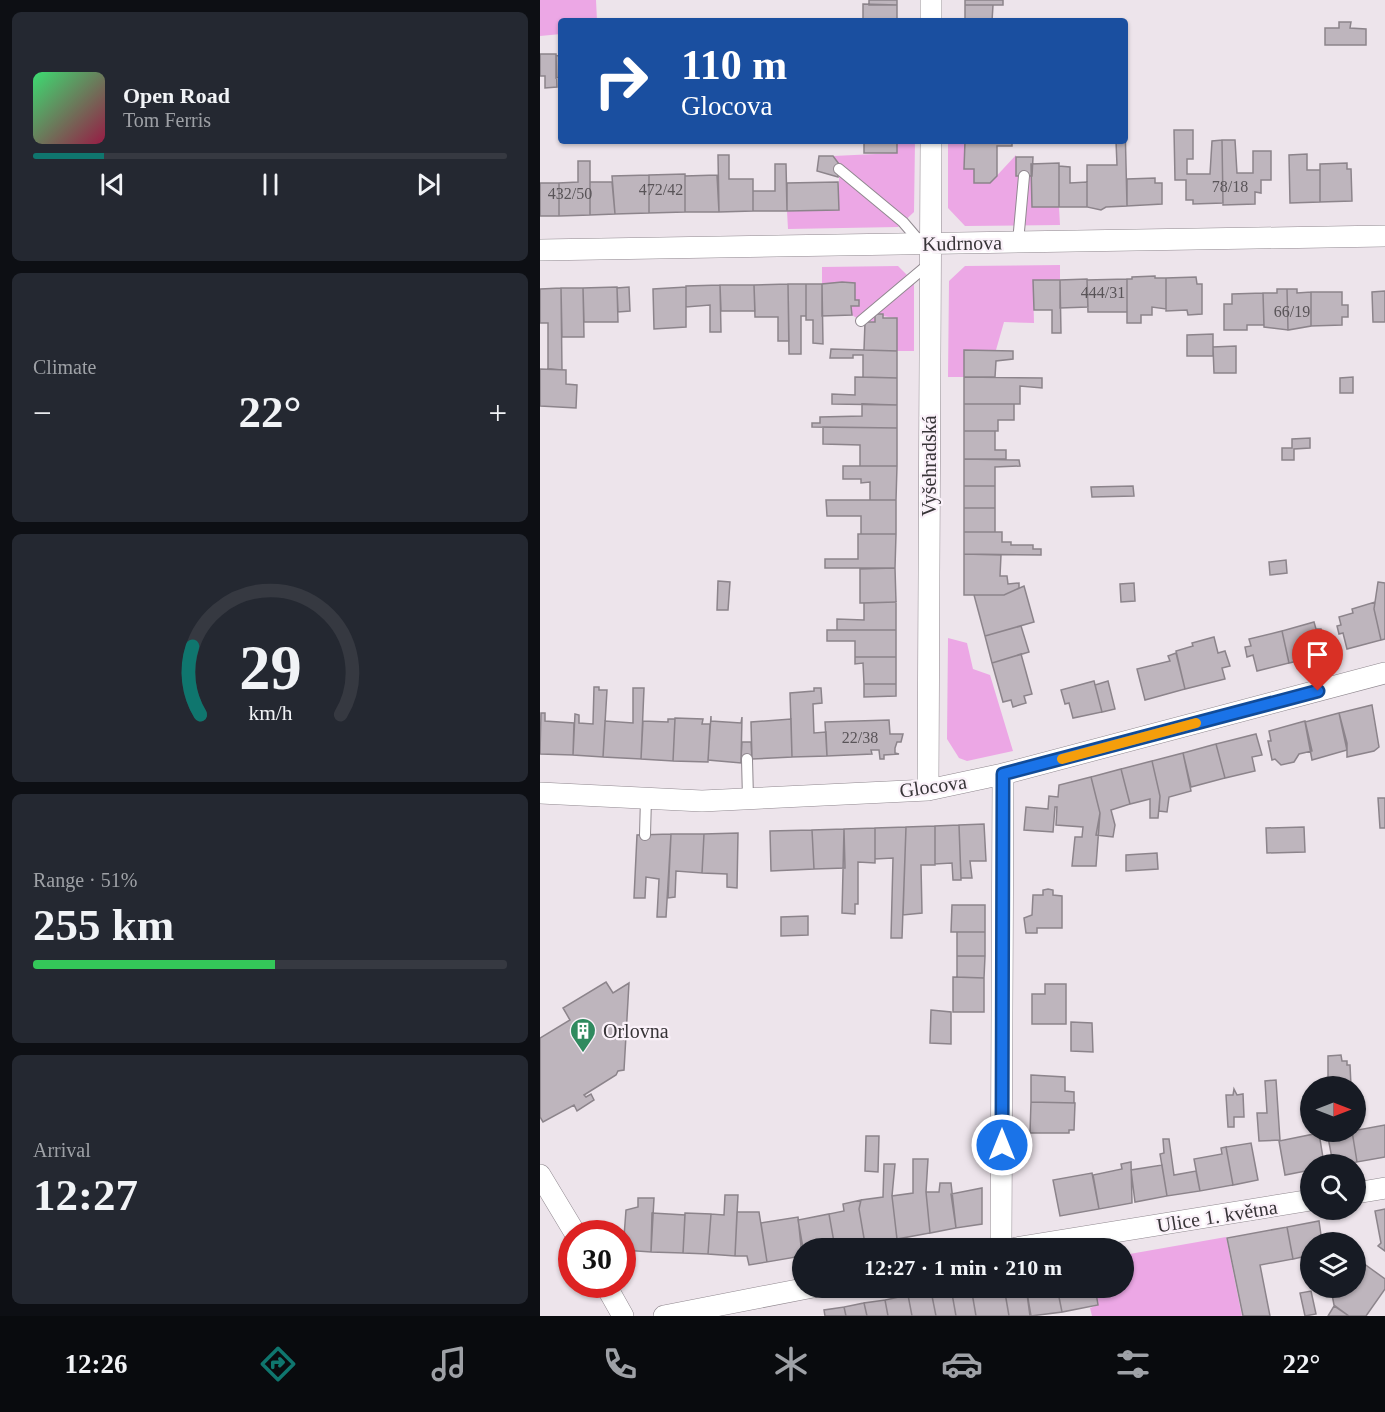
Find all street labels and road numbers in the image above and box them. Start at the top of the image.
street label: Kudrnova [922,231,1002,255]
street label: Vyšehradská [918,415,941,517]
street label: Glocova [898,770,968,802]
street label: Ulice 1. května [1155,1196,1279,1236]

